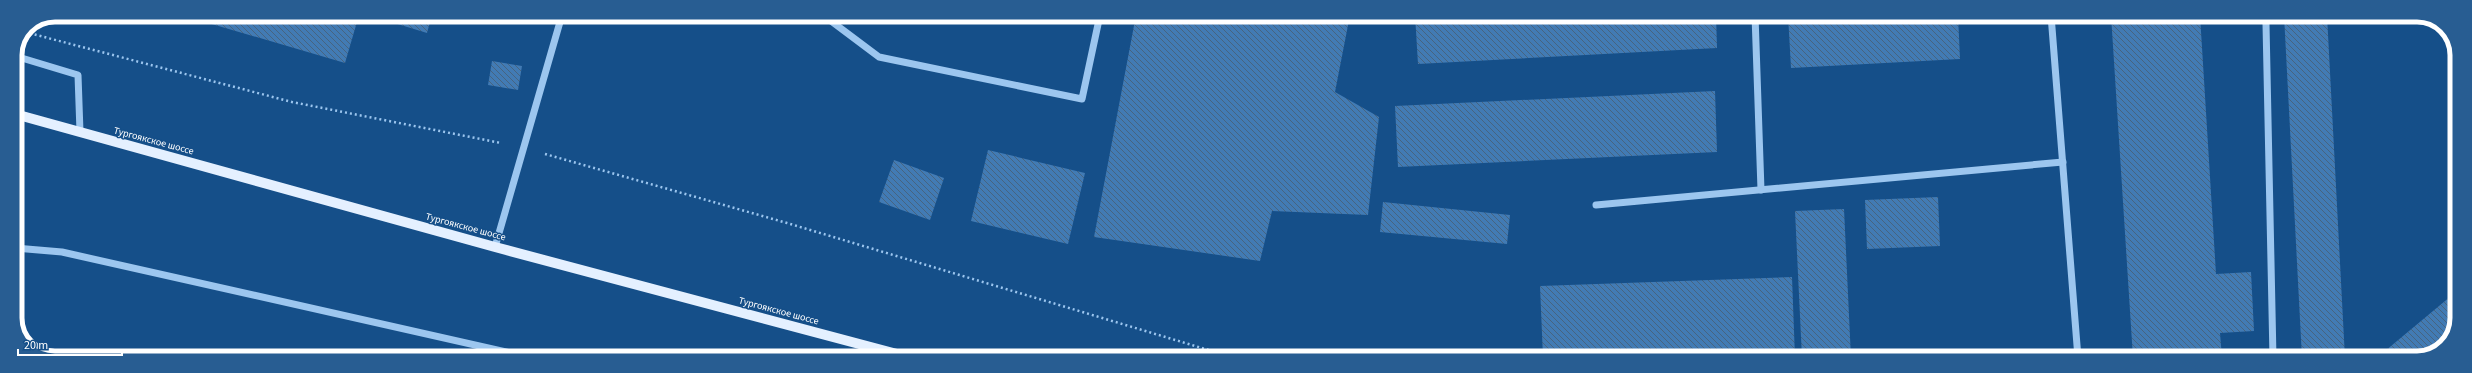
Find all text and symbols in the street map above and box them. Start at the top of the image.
street label: Тургоякское шоссе [112,124,195,158]
street label: Тургоякское шоссе [424,210,507,244]
street label: Тургоякское шоссе [737,294,820,328]
scale bar [18,331,122,357]
text: 20 m [24,337,48,354]

